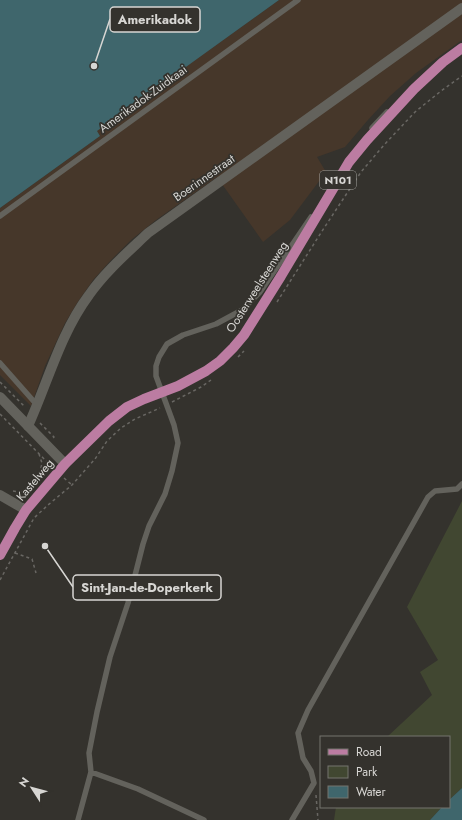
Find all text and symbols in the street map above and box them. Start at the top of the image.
callout: Amerikadok [110,7,200,32]
text: Amerikadok [117,10,193,29]
street label: Amerikadok-Zuidkaai [95,61,191,137]
street label: Boerinnestraat [169,150,239,206]
road number: N101 [320,171,356,189]
street label: Oosterweelsteenweg [222,238,292,336]
street label: Kastelweg [12,455,58,505]
callout: Sint-Jan-de-Doperkerk [73,575,221,600]
text: Sint-Jan-de-Doperkerk [81,578,213,597]
legend [320,736,450,808]
text: Road [356,743,382,761]
text: Park [356,763,378,781]
north arrow [12,768,52,808]
text: N [15,774,33,790]
text: Water [356,783,387,801]

